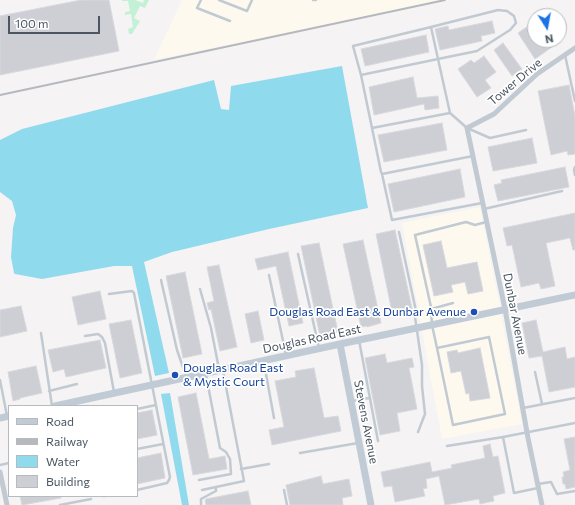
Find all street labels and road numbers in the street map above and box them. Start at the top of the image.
street label: Tower Drive [485,55,545,109]
street label: Dunbar Avenue [500,272,530,356]
street label: Douglas Road East [261,322,363,356]
street label: Stevens Avenue [351,379,381,465]

